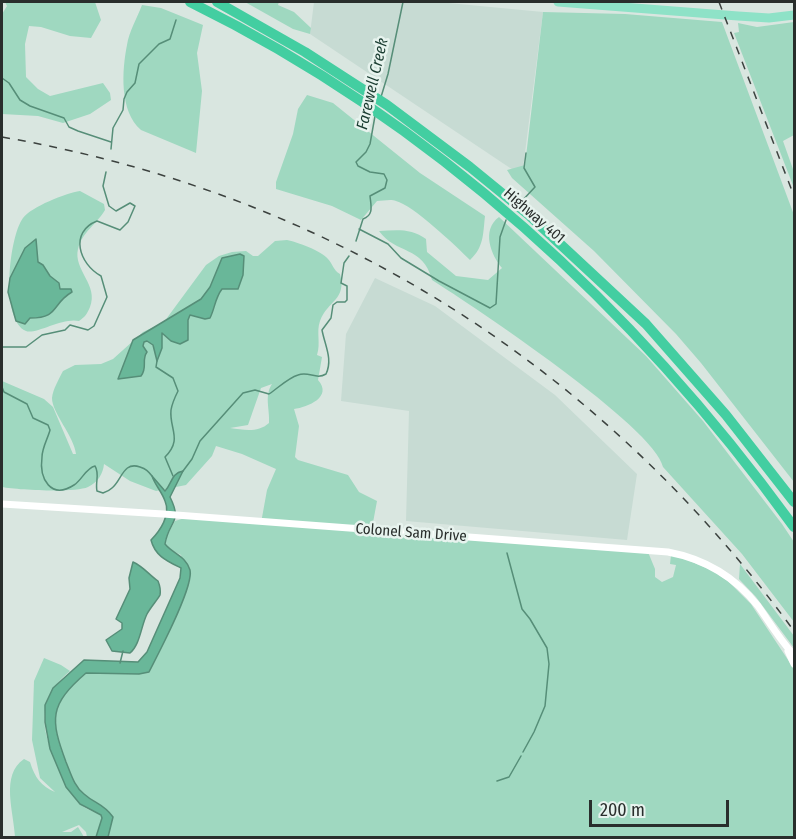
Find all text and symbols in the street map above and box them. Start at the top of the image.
water label: Farewell Creek [353,36,393,132]
street label: Highway 401 [500,184,568,248]
street label: Colonel Sam Drive [355,520,467,546]
scale bar [592,788,732,826]
text: 200 m [600,799,645,821]

